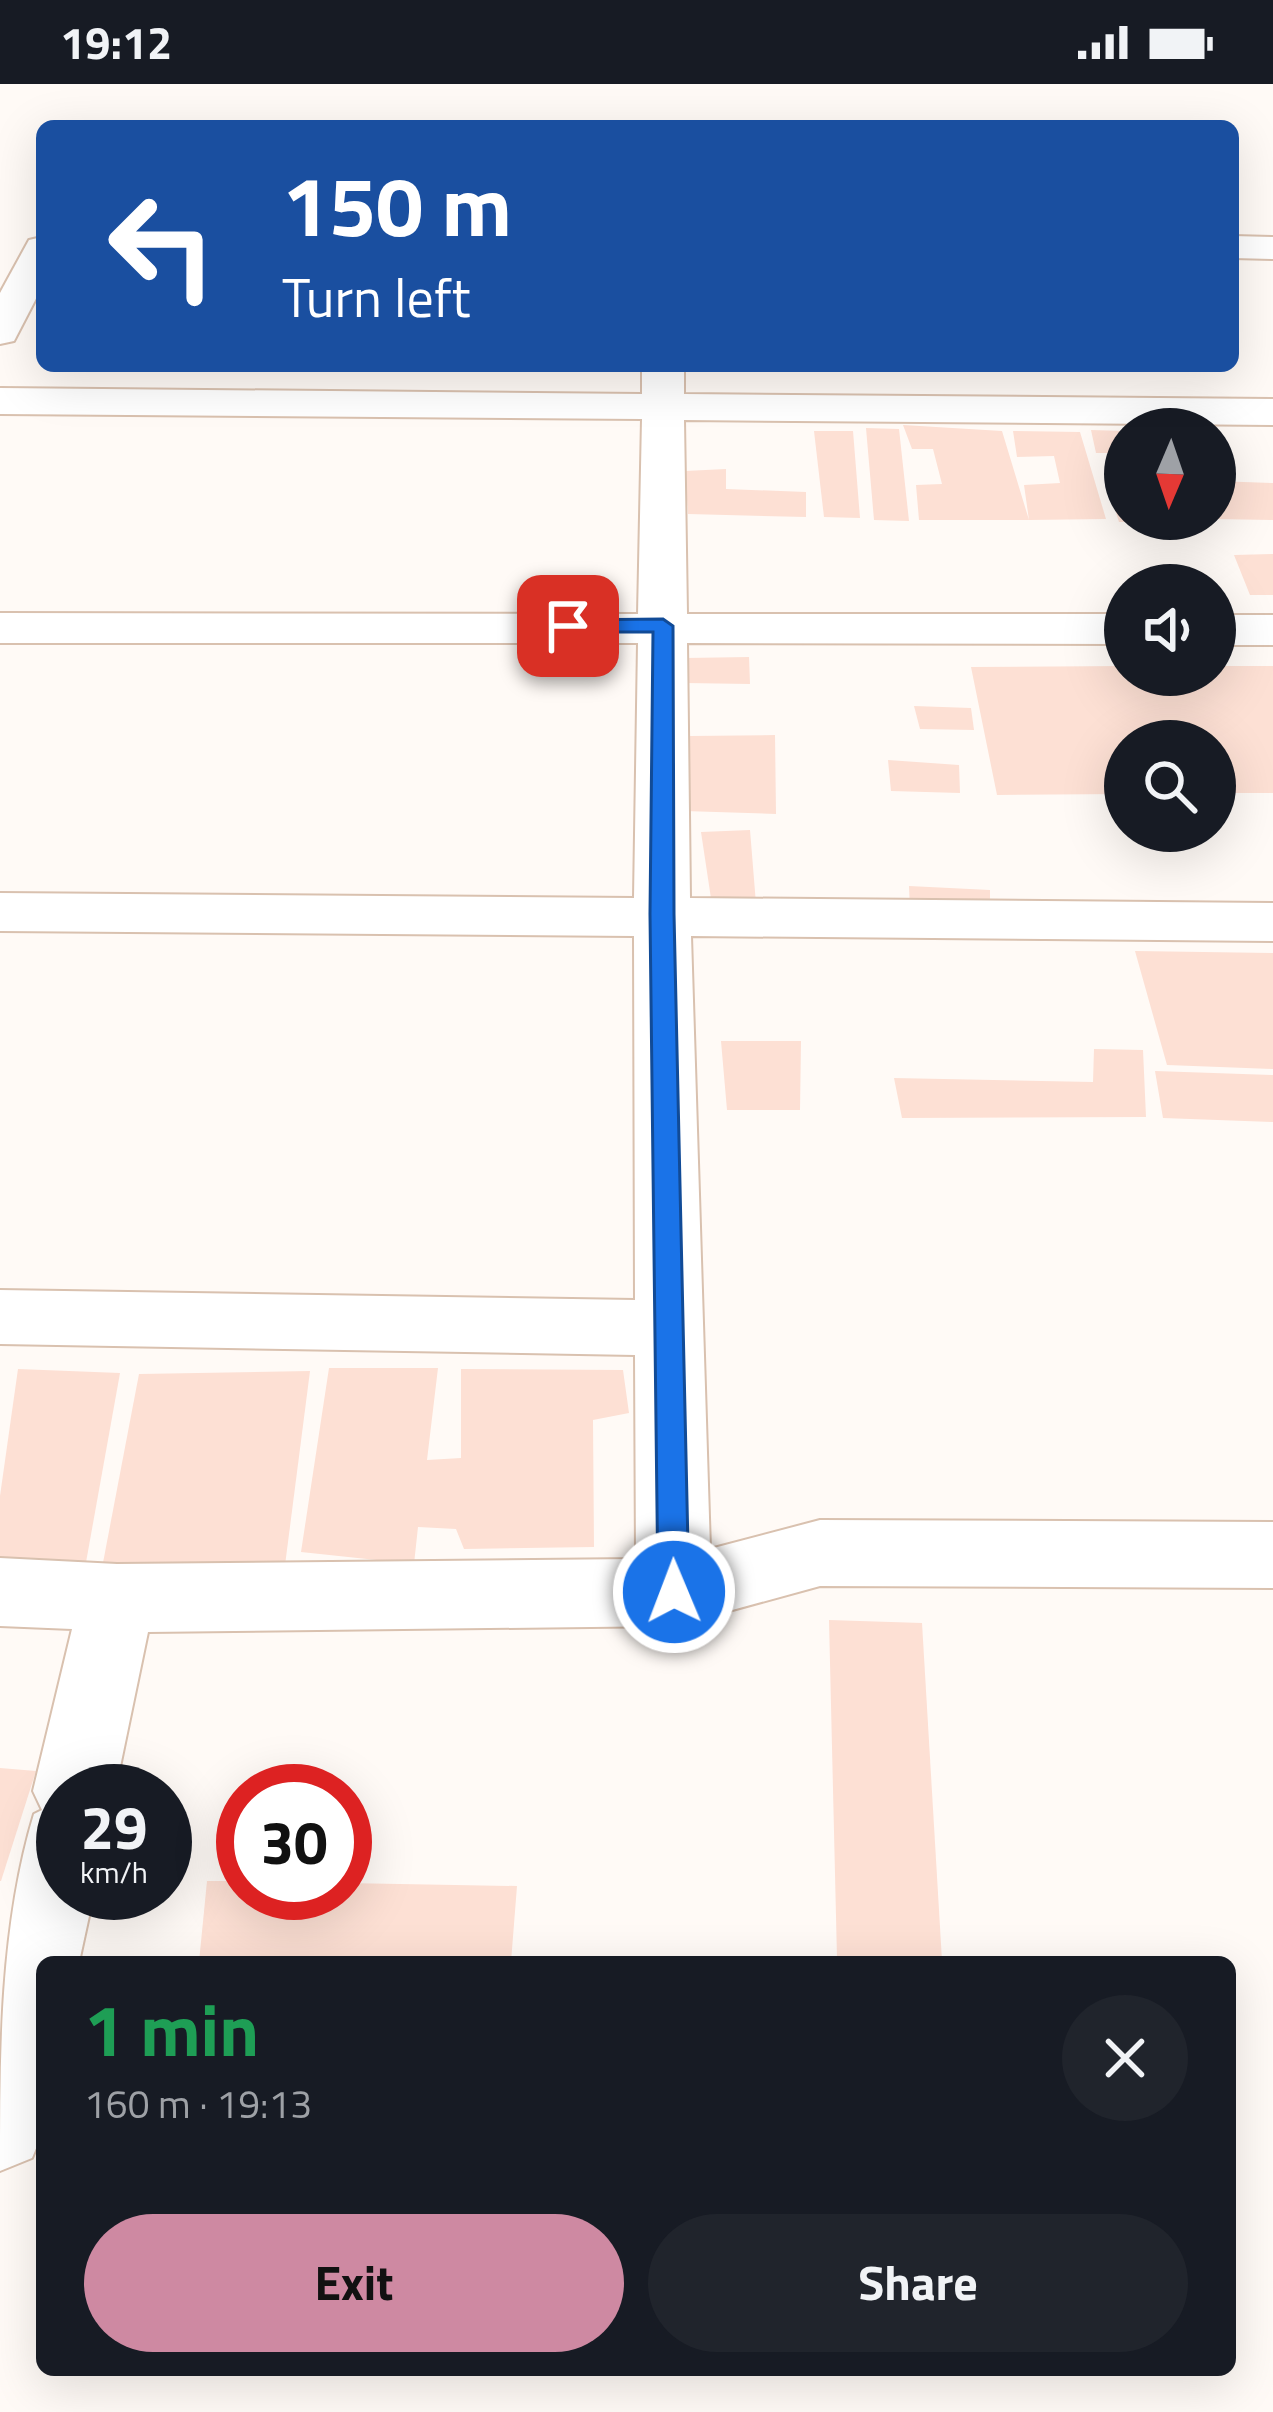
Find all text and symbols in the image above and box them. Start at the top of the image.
text: 19:12 [60,8,172,76]
text: 150 m [282,141,512,269]
icon: left [84,168,240,324]
text: Turn left [282,256,471,338]
north arrow [1104,408,1236,540]
map controls [1104,408,1236,852]
button: sound [1104,564,1236,696]
pin [517,575,619,677]
icon: arrive [535,593,601,659]
button: search [1104,720,1236,852]
position arrow [611,1529,737,1655]
speed limit sign: 30 [216,1764,372,1920]
text: 29 [80,1781,148,1872]
text: km/h [80,1849,148,1895]
text: 1 min [84,1974,259,2084]
button: close [1062,1995,1188,2121]
text: 160 m · 19:13 [84,2074,312,2133]
button: Exit [84,2214,624,2352]
button: Share [648,2214,1188,2352]

